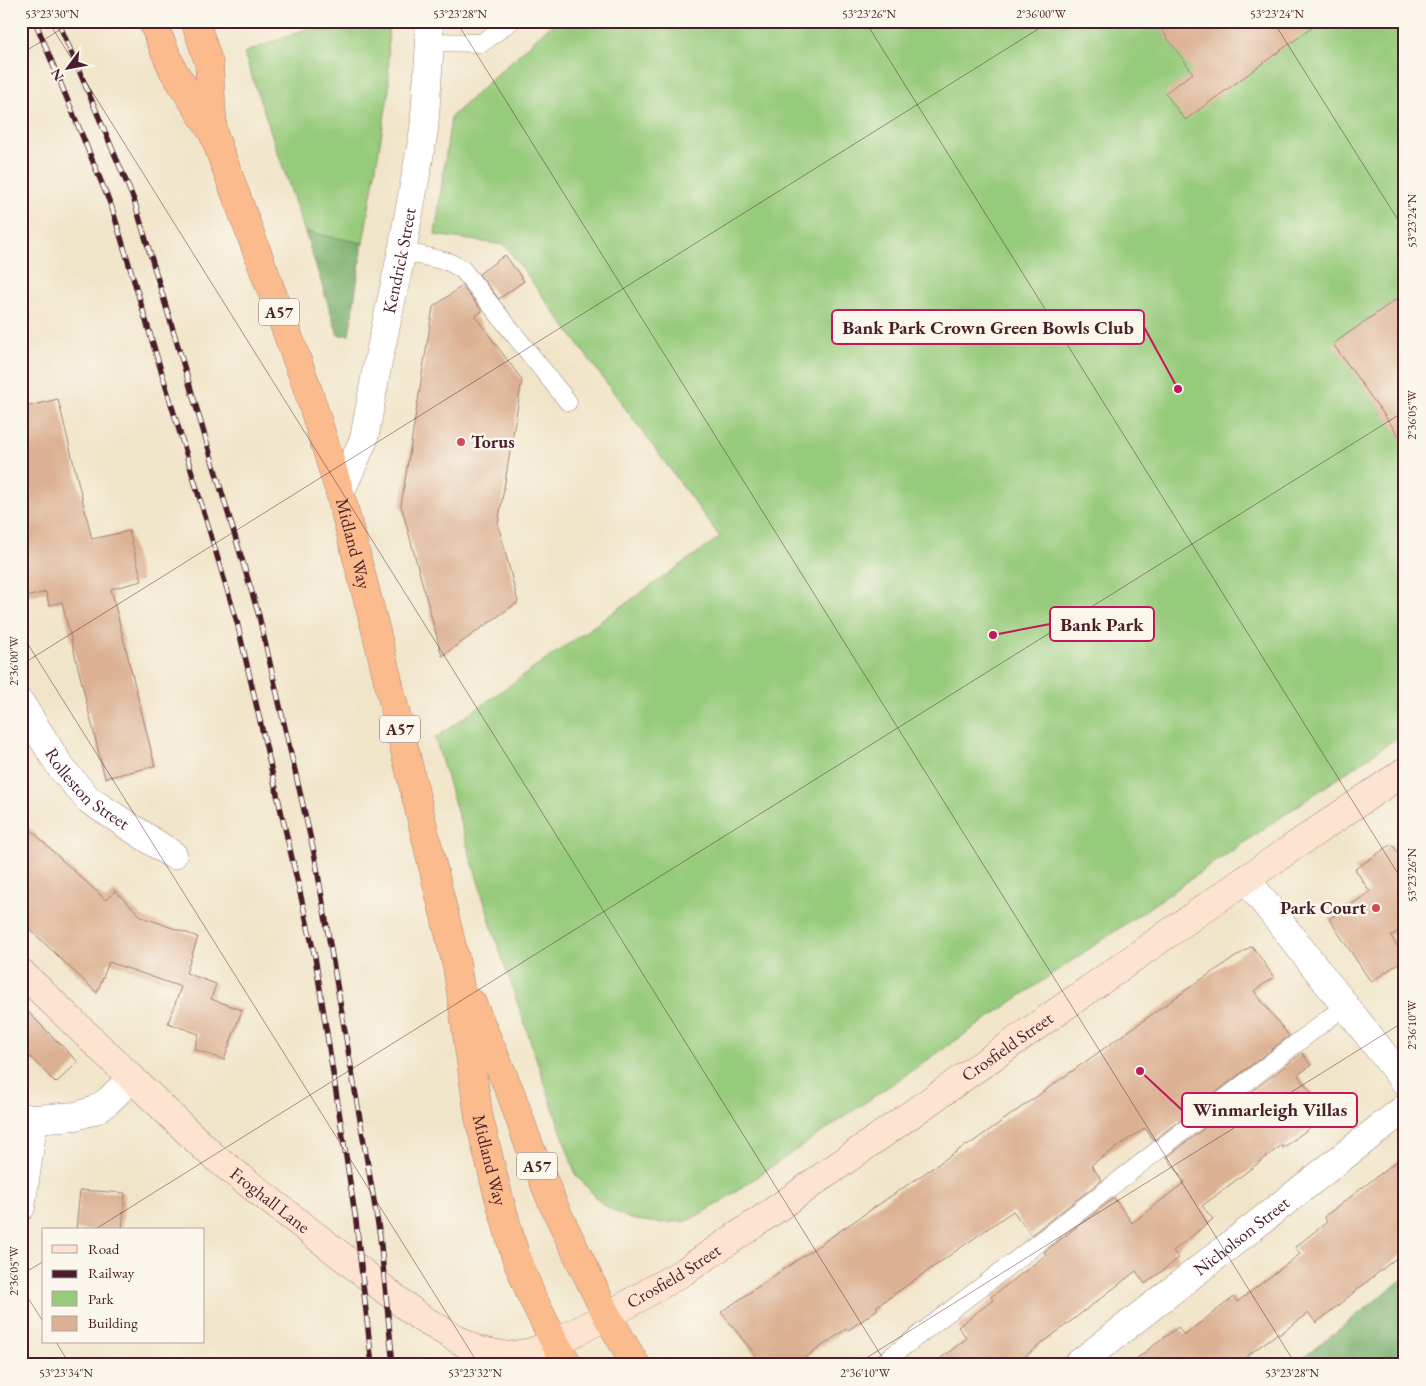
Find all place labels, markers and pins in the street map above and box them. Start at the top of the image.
callout: Bank Park Crown Green Bowls Club [832,310,1144,344]
place label: Torus [471,430,515,453]
marker: Torus [455,436,467,448]
callout: Bank Park [1050,607,1154,641]
place label: Park Court [1280,896,1366,919]
marker: Park Court [1370,902,1382,914]
callout: Winmarleigh Villas [1182,1093,1357,1127]

